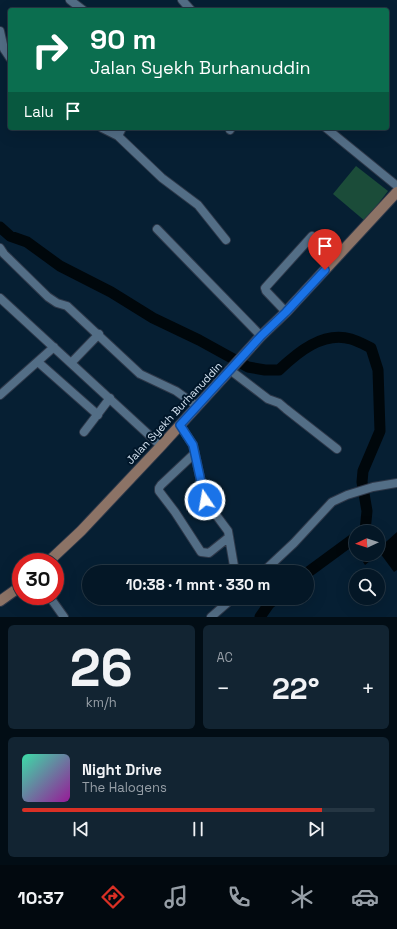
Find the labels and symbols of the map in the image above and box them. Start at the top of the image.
pin [308,229,342,270]
street label: Jalan Syekh Burhanuddin [123,359,225,467]
position arrow [184,479,226,521]
north arrow [349,525,385,561]
speed limit sign: 30 [12,553,64,605]

